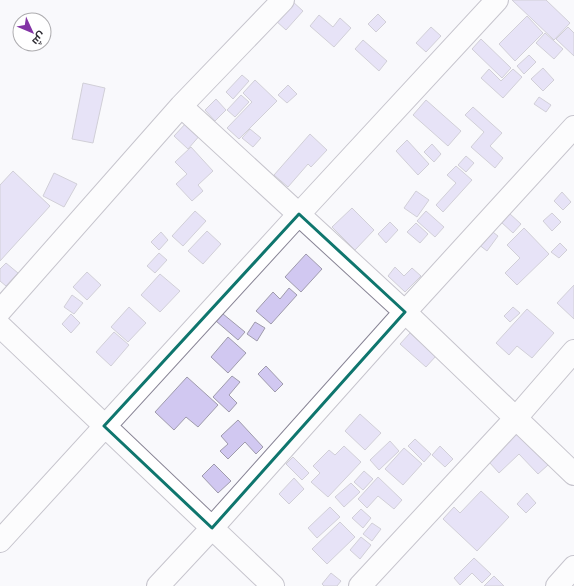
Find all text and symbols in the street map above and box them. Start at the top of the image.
north arrow [12,12,52,52]
text: ش [29,29,49,49]

